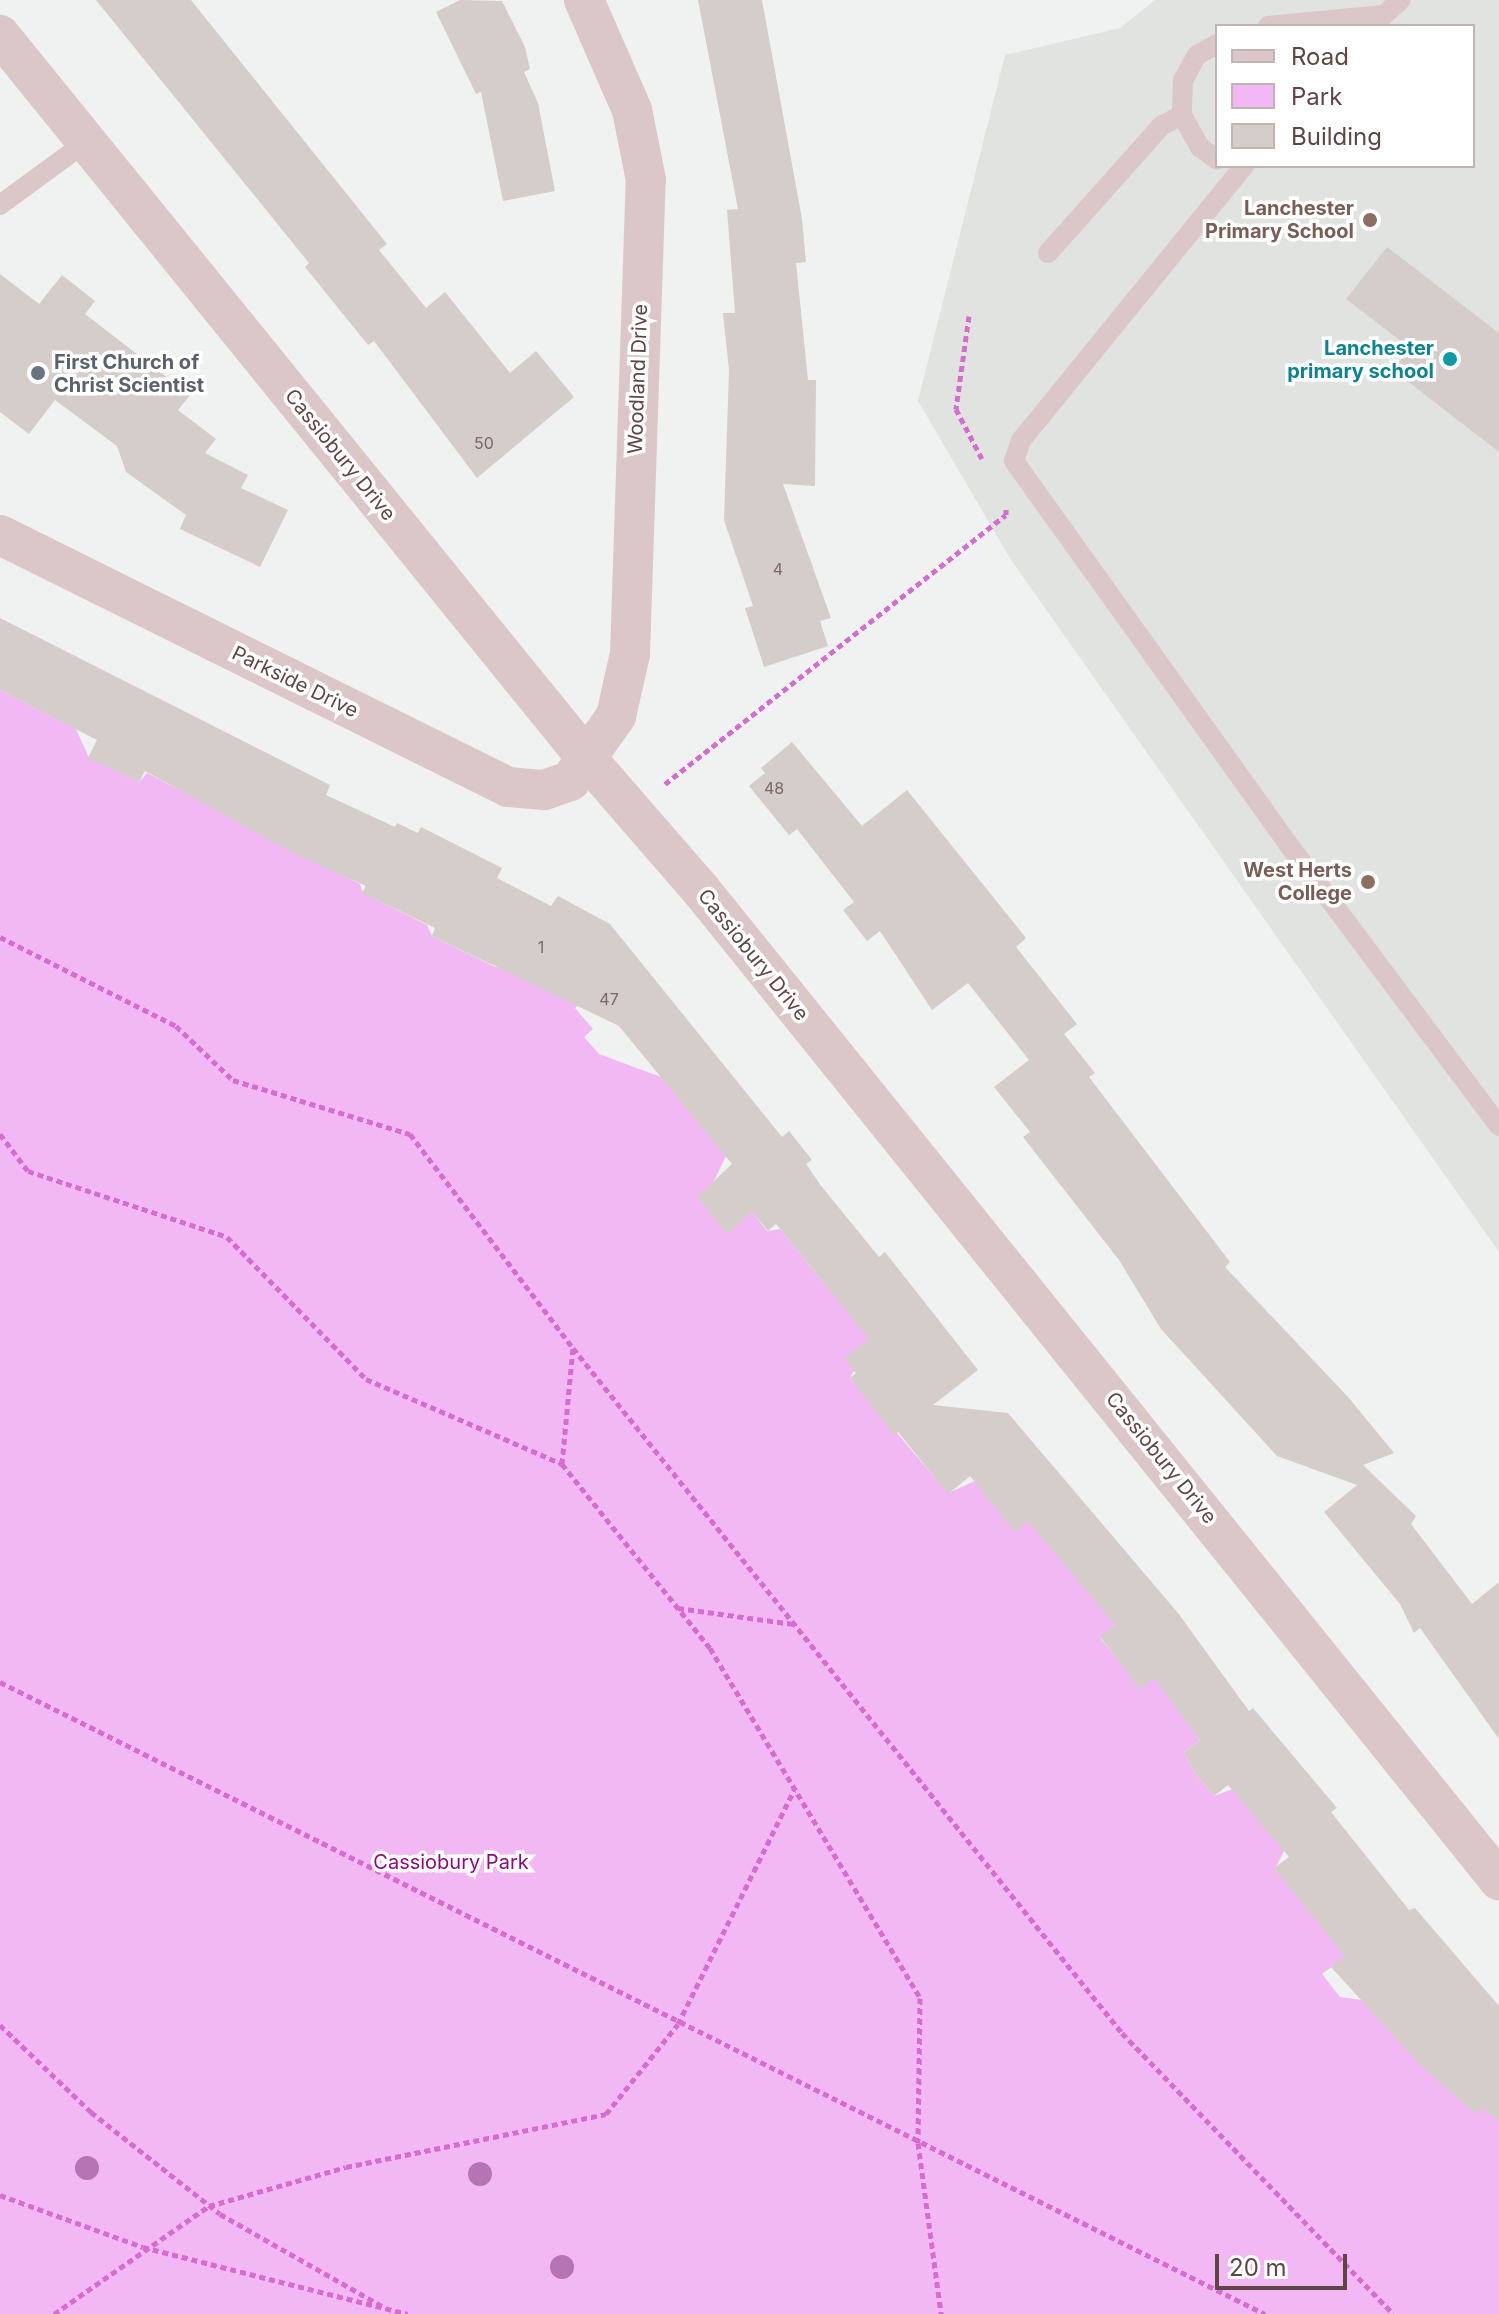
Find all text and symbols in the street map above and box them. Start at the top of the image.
legend [1215,24,1475,168]
text: Road [1291,42,1349,71]
text: Park [1291,82,1342,111]
text: Building [1291,122,1382,151]
place label: Lanchester Primary School [1205,196,1354,243]
marker: Lanchester Primary School [1361,211,1379,229]
street label: Woodland Drive [623,303,653,455]
place label: Lanchester primary school [1287,336,1434,383]
place label: First Church of Christ Scientist [54,350,204,397]
marker: Lanchester primary school [1441,350,1459,368]
marker: First Church of Christ Scientist [29,364,47,382]
street label: Cassiobury Drive [280,384,400,526]
house number: 50 [474,433,494,453]
house number: 4 [773,559,783,579]
street label: Parkside Drive [228,641,362,723]
house number: 48 [764,778,784,798]
place label: West Herts College [1243,858,1352,905]
marker: West Herts College [1359,873,1377,891]
street label: Cassiobury Drive [693,884,813,1026]
house number: 1 [538,937,544,957]
house number: 47 [599,989,619,1009]
street label: Cassiobury Drive [1101,1387,1221,1529]
park label: Cassiobury Park [373,1850,529,1874]
scale bar [1219,2238,1351,2288]
text: 20 m [1229,2253,1287,2282]

